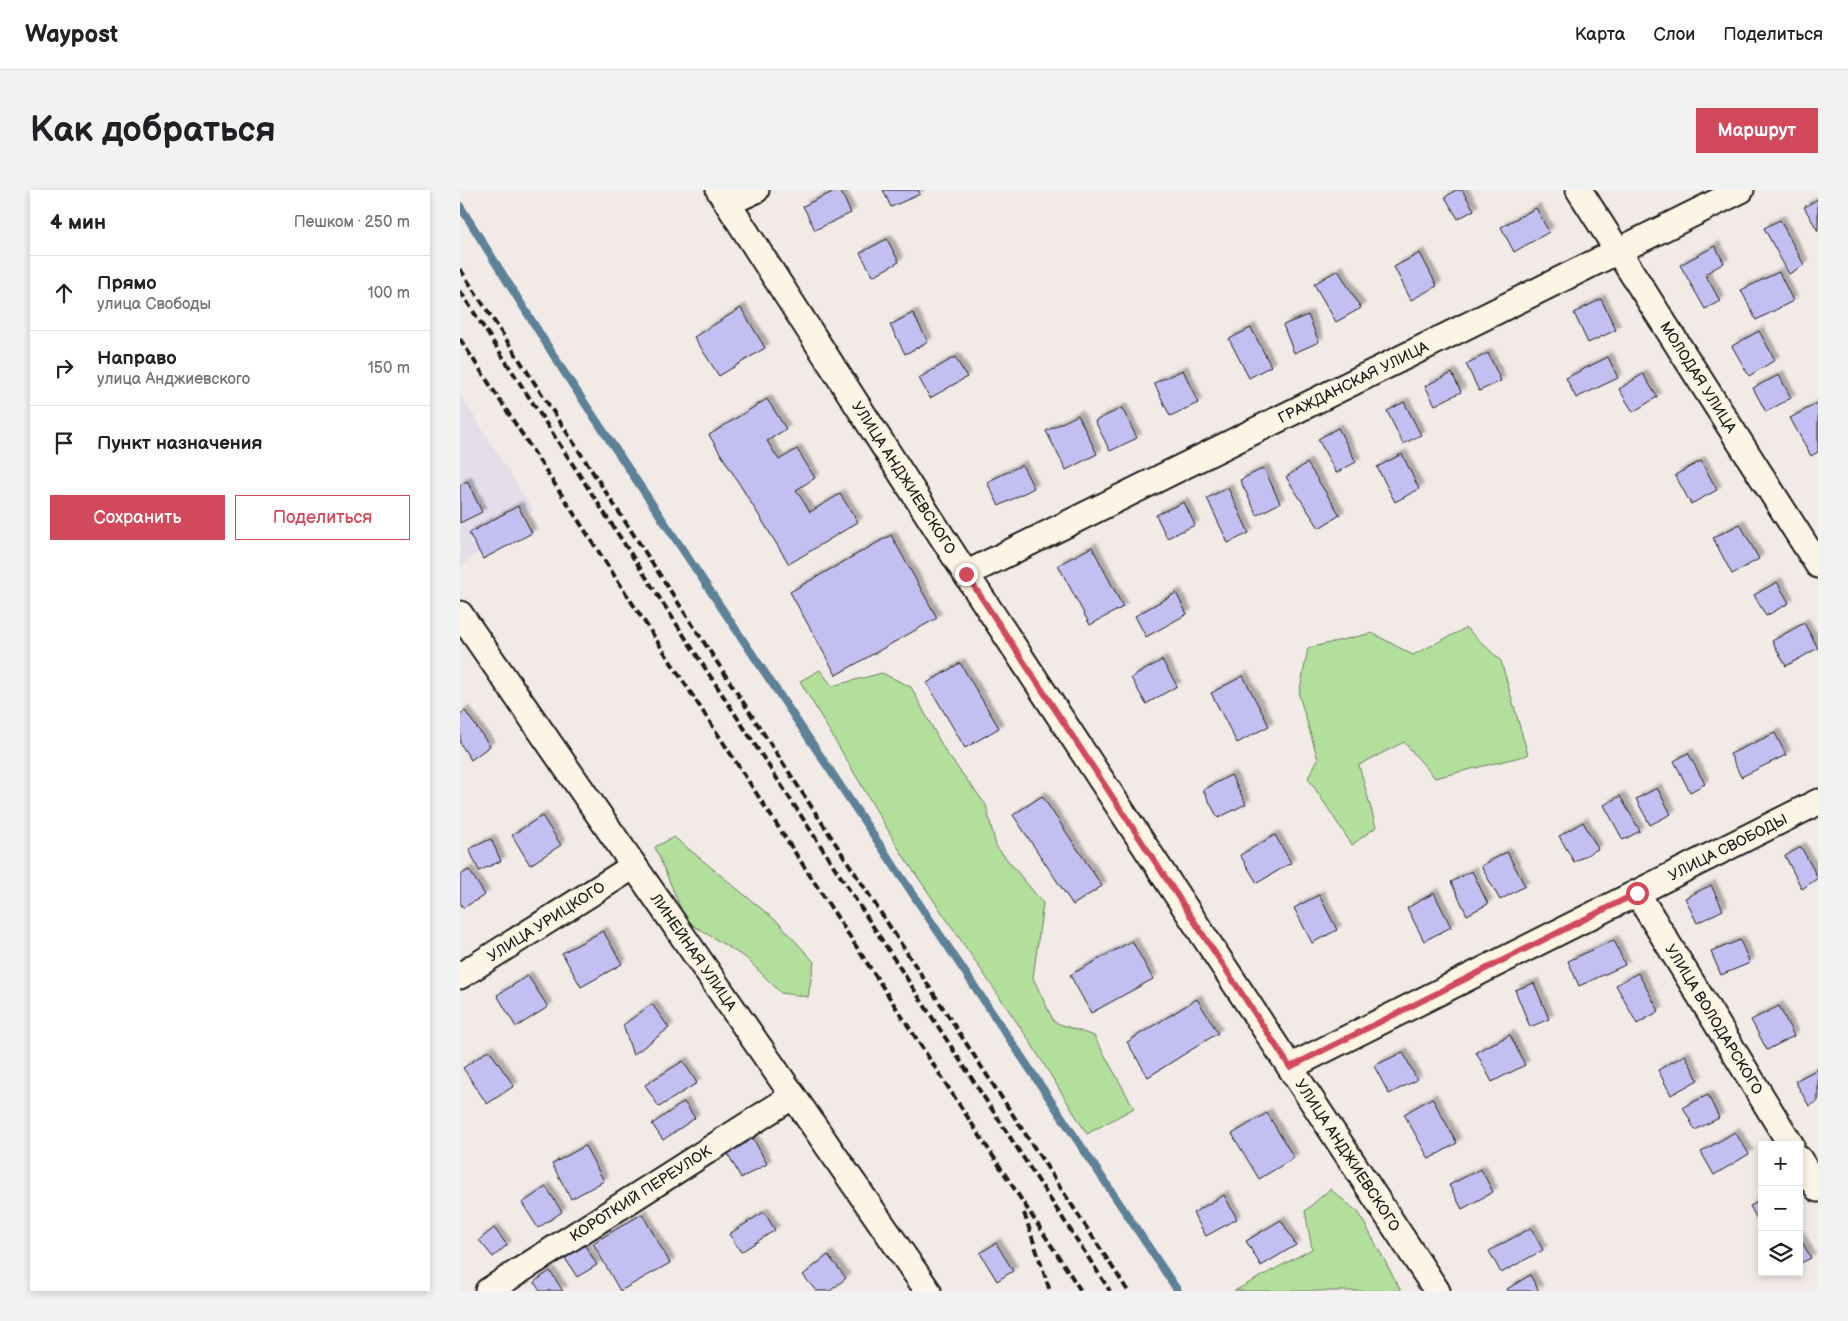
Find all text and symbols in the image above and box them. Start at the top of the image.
text: Waypost [25,20,118,49]
text: Карта [1575,24,1625,45]
text: Слои [1653,24,1695,45]
text: Поделиться [1723,24,1823,45]
button: Маршрут [1696,108,1818,153]
text: Как добраться [30,109,276,152]
text: 4 мин [50,210,106,235]
text: Пешком · 250 m [294,213,410,232]
text: Прямо [97,272,157,295]
icon: ahead [50,279,78,307]
text: 100 m [367,284,410,303]
text: улица Свободы [97,295,211,314]
street label: МОЛОДАЯ УЛИЦА [1656,318,1741,437]
street label: ГРАЖДАНСКАЯ УЛИЦА [1275,337,1432,427]
text: Направо [97,347,177,370]
icon: right [50,354,78,382]
text: 150 m [368,359,410,378]
text: улица Анджиевского [97,370,250,389]
street label: УЛИЦА АНДЖИЕВСКОГО [848,398,960,558]
icon: arrive [50,429,78,457]
text: Пункт назначения [97,432,262,455]
button: Сохранить [50,495,225,540]
button: Поделиться [235,495,410,540]
route end [955,563,978,586]
street label: УЛИЦА СВОБОДЫ [1665,809,1791,885]
street label: УЛИЦА УРИЦКОГО [484,877,609,966]
route start [1626,882,1649,905]
street label: ЛИНЕЙНАЯ УЛИЦА [646,889,741,1015]
street label: УЛИЦА ВОЛОДАРСКОГО [1661,941,1767,1098]
street label: УЛИЦА АНДЖИЕВСКОГО [1291,1076,1405,1235]
street label: КОРОТКИЙ ПЕРЕУЛОК [566,1141,715,1246]
map controls [1758,1141,1803,1276]
button: + [1758,1141,1803,1186]
button: − [1758,1186,1803,1231]
button: layers [1758,1231,1803,1276]

